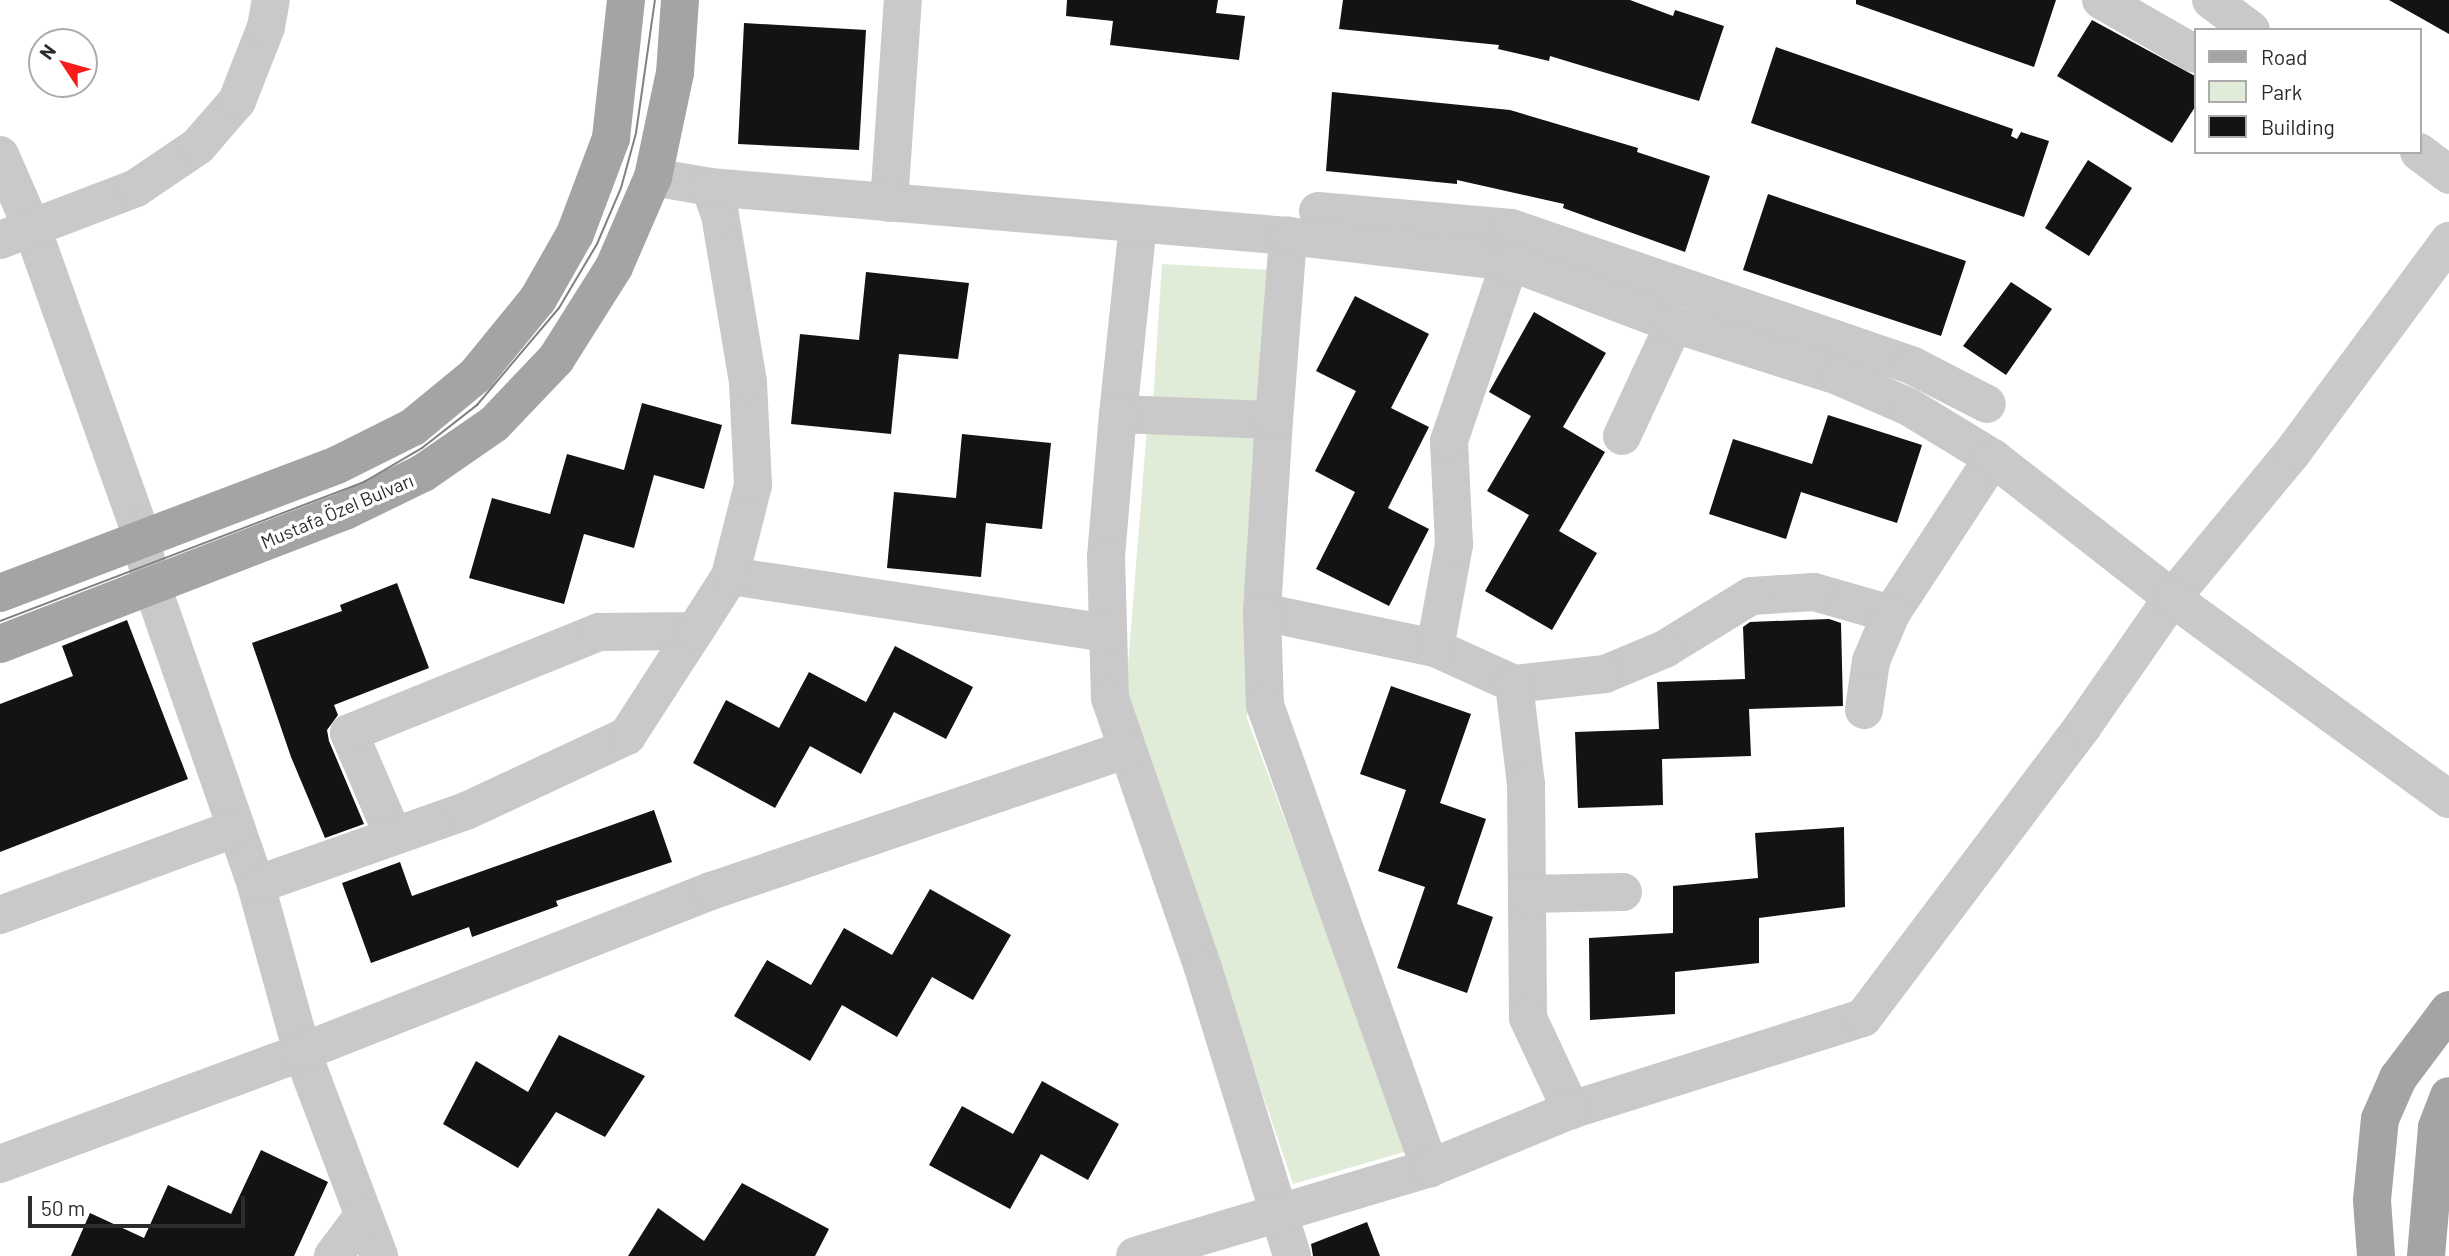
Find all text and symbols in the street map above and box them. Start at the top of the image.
north arrow [28,28,98,98]
legend [2194,28,2421,154]
text: N [34,40,60,63]
text: Road [2261,44,2307,69]
text: Park [2261,79,2302,104]
text: Building [2261,114,2335,139]
street label: Mustafa Özel Bulvarı [257,469,417,553]
scale bar [32,1182,248,1226]
text: 50 m [41,1195,85,1220]

